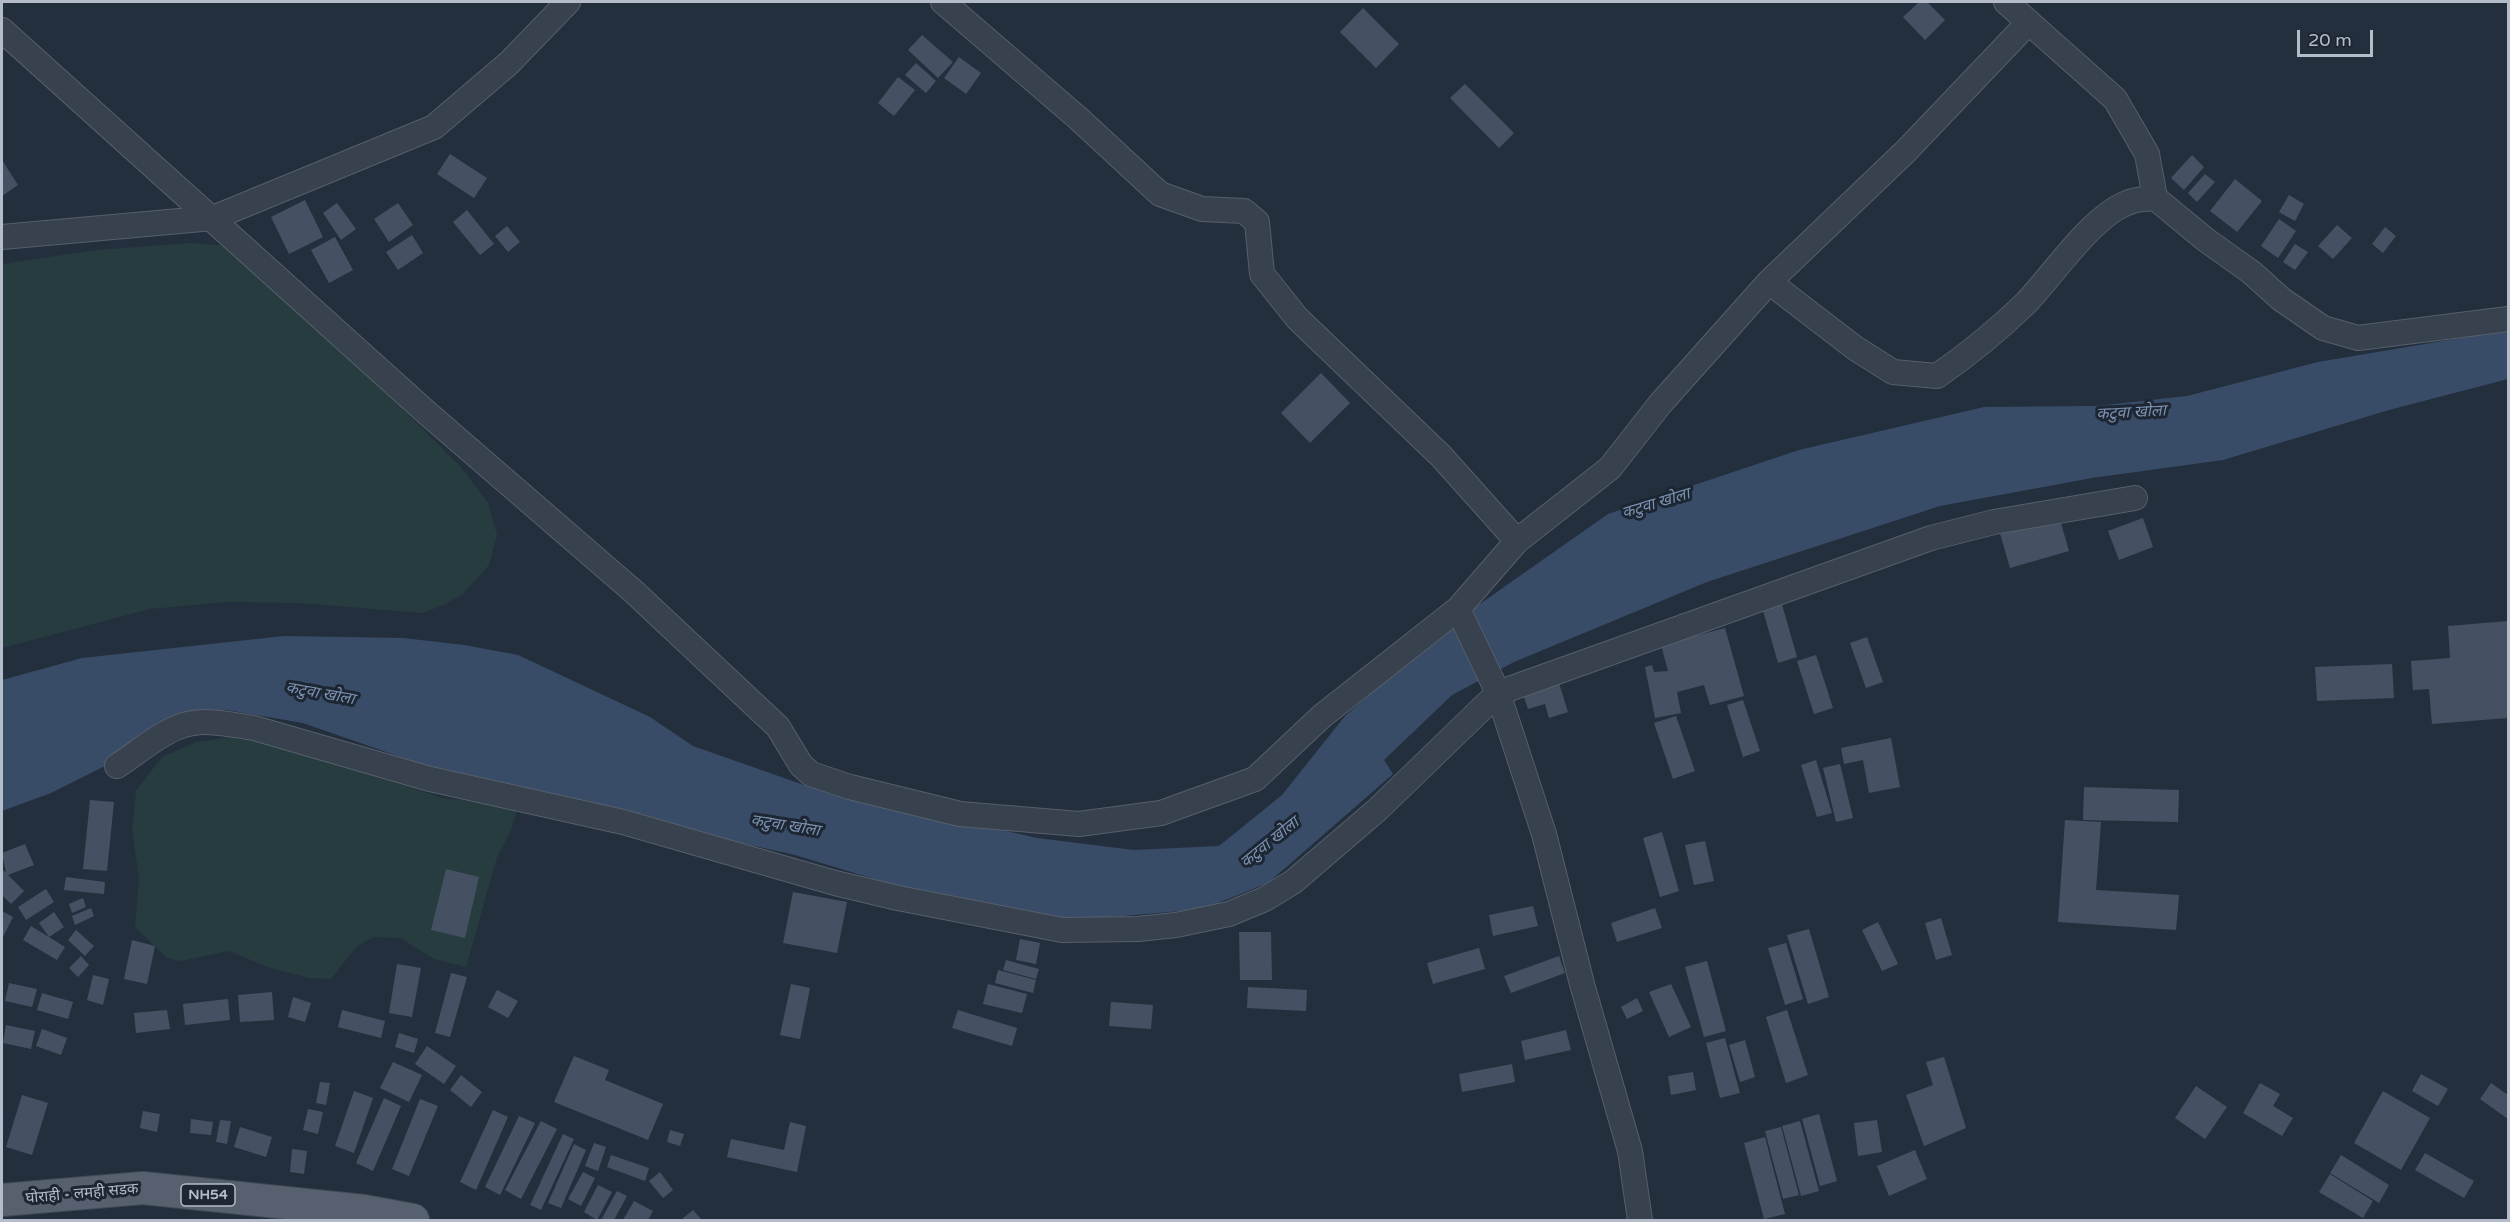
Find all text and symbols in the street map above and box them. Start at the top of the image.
scale bar [2300,18,2376,56]
text: 20 m [2308,29,2352,51]
water label: कटुवा खोला [2096,402,2166,424]
water label: कटुवा खोला [1620,485,1692,523]
water label: कटुवा खोला [284,678,356,710]
water label: कटुवा खोला [749,811,821,841]
water label: कटुवा खोला [1237,814,1303,872]
street label: घोराही - लमही सडक [25,1180,139,1208]
road number: NH54 [181,1184,235,1206]

